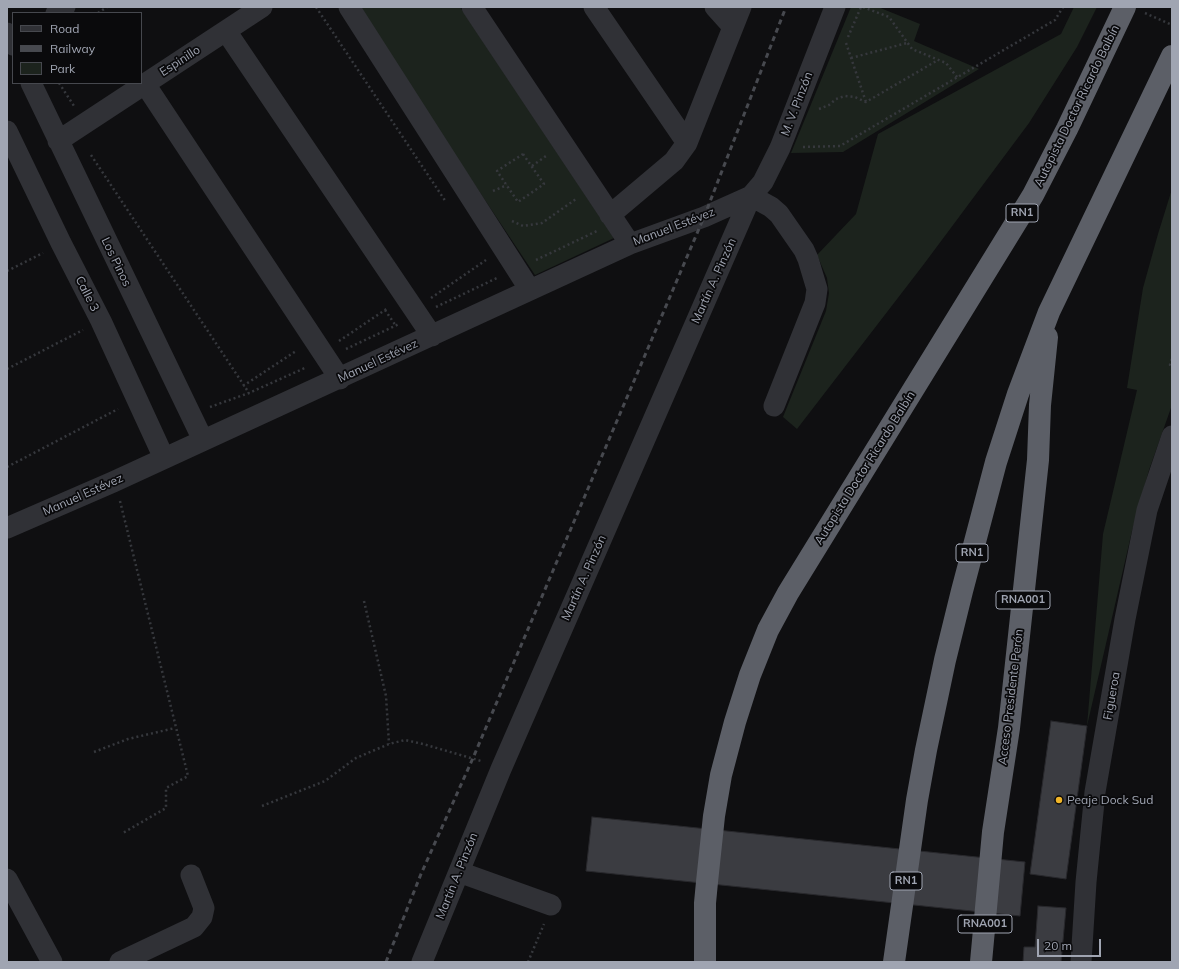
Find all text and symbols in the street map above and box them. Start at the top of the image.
legend [12,12,142,84]
text: Road [50,21,79,36]
street label: Autopista Doctor Ricardo Balbín [1031,23,1123,189]
text: Railway [50,41,95,56]
street label: Espinillo [157,43,203,79]
text: Park [50,61,75,76]
street label: M. V. Pinzón [778,70,816,138]
road number: RN1 [1006,204,1038,222]
street label: Manuel Estévez [631,205,717,249]
street label: Los Pinos [98,235,134,289]
street label: Martín A. Pinzón [689,236,739,326]
street label: Calle 3 [72,274,102,314]
street label: Manuel Estévez [336,336,420,386]
street label: Autopista Doctor Ricardo Balbín [812,389,918,547]
street label: Manuel Estévez [41,471,125,519]
street label: Martín A. Pinzón [559,533,609,623]
road number: RN1 [956,544,988,562]
road number: RNA001 [996,591,1050,609]
street label: Acceso Presidente Perón [996,628,1026,766]
street label: Figueroa [1101,671,1123,721]
place label: Peaje Dock Sud [1067,793,1153,807]
marker: Peaje Dock Sud [1054,795,1064,805]
street label: Martín A. Pinzón [433,831,481,921]
road number: RN1 [890,872,922,890]
road number: RNA001 [958,915,1012,933]
scale bar [1039,931,1103,957]
text: 20 m [1044,938,1072,953]

